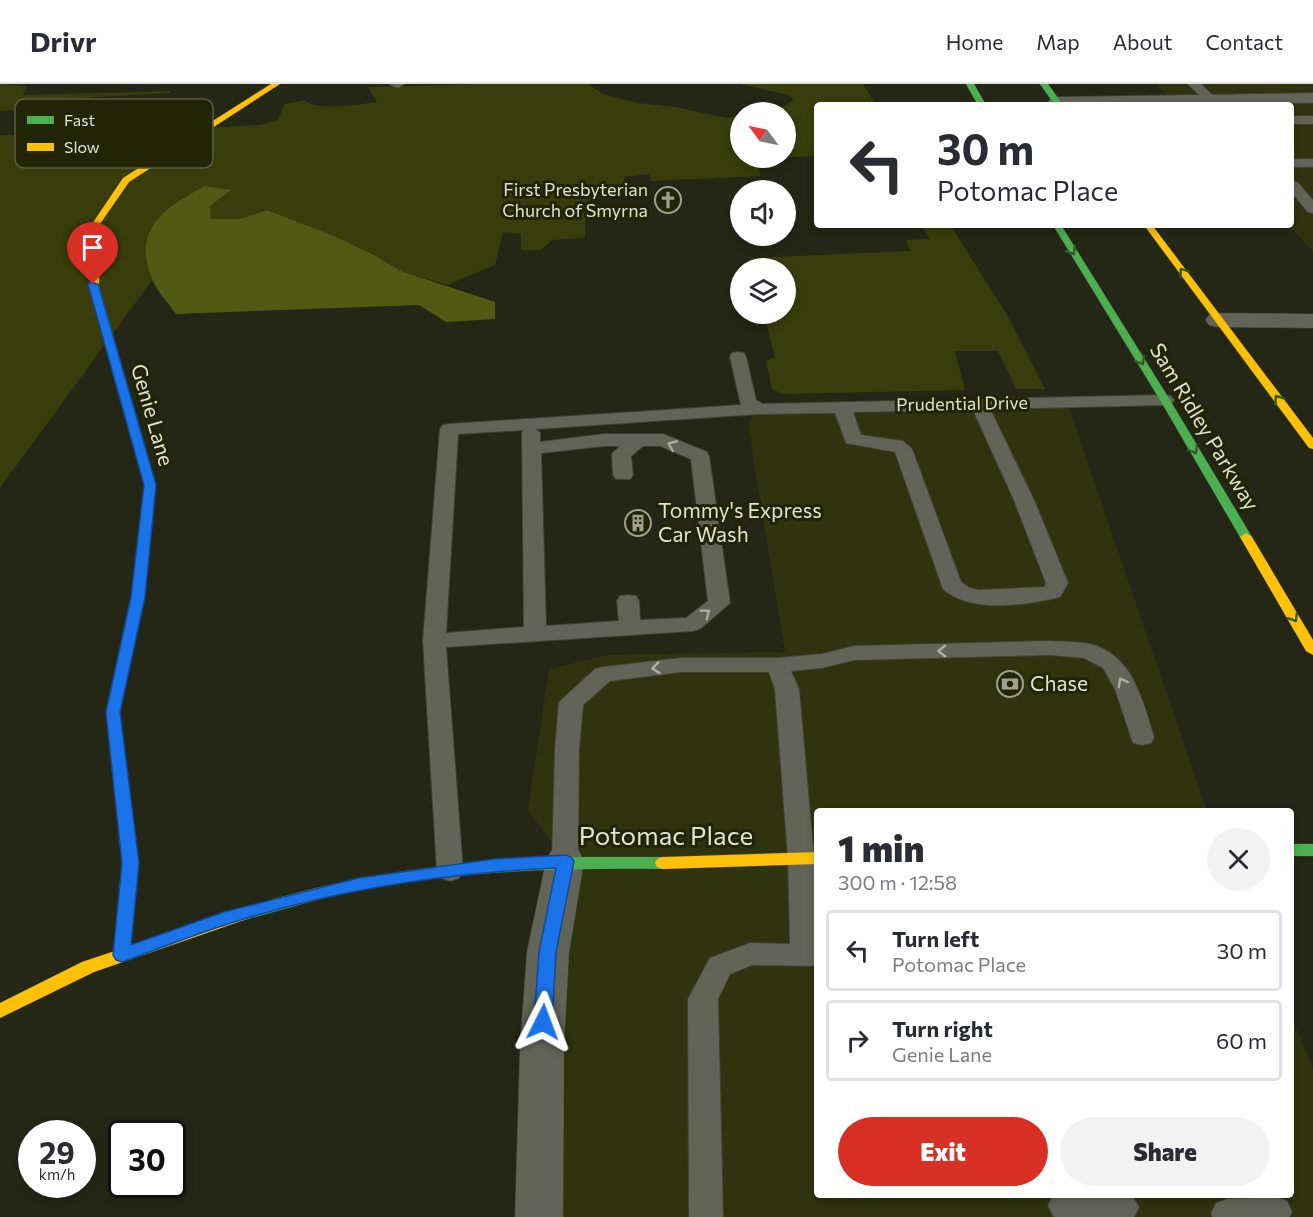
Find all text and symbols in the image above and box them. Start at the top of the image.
text: Drivr [30,24,97,58]
text: Home [946,29,1003,54]
text: Map [1036,29,1080,54]
text: About [1113,29,1172,54]
text: Contact [1205,29,1283,54]
legend [15,99,213,168]
north arrow [730,102,796,168]
map controls [730,102,796,324]
text: Fast [64,110,95,129]
text: 30 m [937,122,1034,174]
icon: left [838,126,916,204]
text: Slow [64,137,100,156]
text: Potomac Place [937,174,1118,207]
place label: First Presbyterian Church of Smyrna [502,178,648,221]
button: sound [730,180,796,246]
church icon: First Presbyterian Church of Smyrna [653,185,683,215]
pin [67,222,118,284]
icon: arrive [76,231,109,264]
one-way arrow [1065,245,1077,255]
button: layers [730,258,796,324]
one-way arrow [1179,268,1190,279]
street label: Sam Ridley Parkway [1146,338,1265,514]
one-way arrow [1133,355,1145,365]
street label: Genie Lane [127,361,180,469]
street label: Prudential Drive [896,391,1028,415]
one-way arrow [1274,395,1285,406]
one-way arrow [668,440,679,452]
one-way arrow [1187,444,1199,454]
place label: Tommy's Express Car Wash [658,497,822,546]
building icon: Tommy's Express Car Wash [623,508,653,538]
one-way arrow [699,610,710,621]
one-way arrow [1286,612,1298,622]
one-way arrow [937,644,946,657]
one-way arrow [652,661,661,674]
bank icon: Chase [995,669,1025,699]
place label: Chase [1030,670,1088,695]
one-way arrow [1118,678,1129,689]
street label: Potomac Place [579,819,753,850]
text: 1 min [838,825,924,869]
button: close [1207,828,1270,891]
text: 300 m · 12:58 [838,870,957,894]
text: Turn left [892,925,979,952]
icon: left [841,934,874,967]
text: 30 m [1217,937,1267,964]
text: Potomac Place [892,952,1026,976]
position arrow [511,990,575,1054]
text: Turn right [892,1015,993,1042]
icon: right [841,1024,874,1057]
text: 60 m [1216,1027,1267,1054]
text: Genie Lane [892,1042,992,1066]
button: Exit [838,1117,1048,1186]
button: Share [1060,1117,1270,1186]
speed limit sign: 30 [108,1120,186,1198]
text: 29 [39,1133,75,1170]
text: km/h [39,1165,75,1183]

